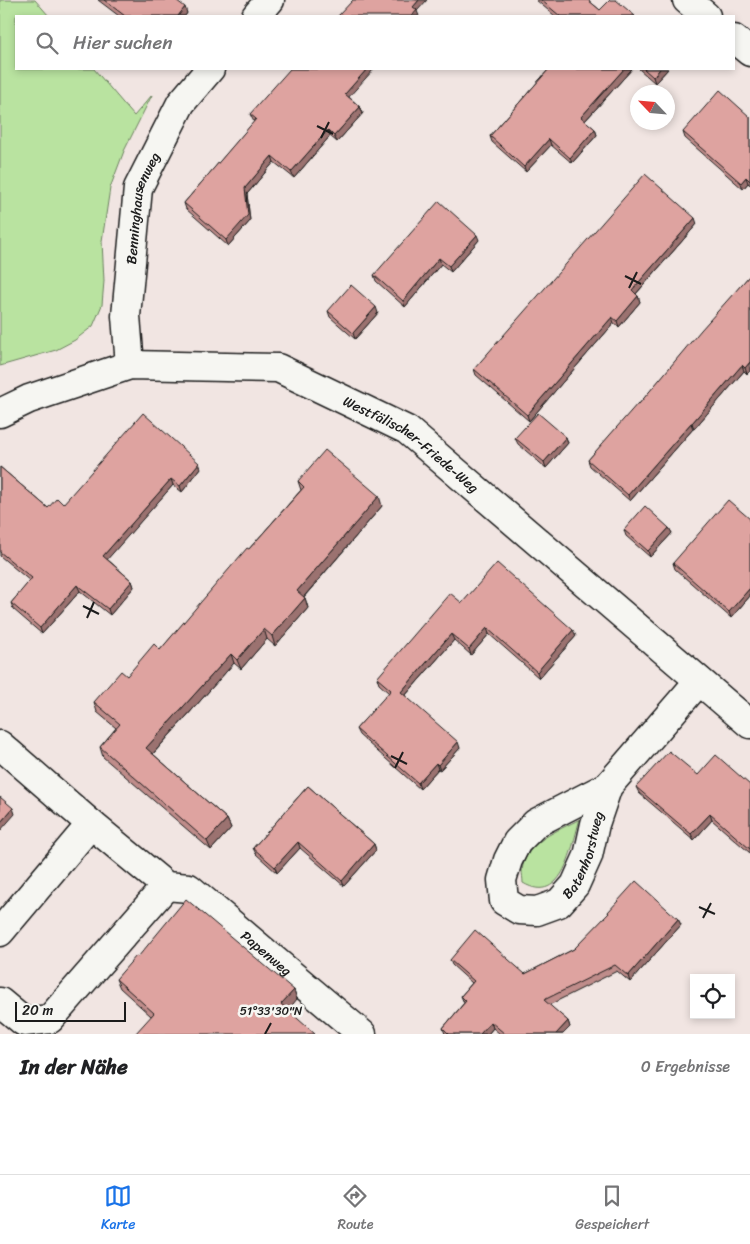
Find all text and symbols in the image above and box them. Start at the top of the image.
search box [15,15,735,70]
text: Hier suchen [73,26,173,59]
icon: search [33,29,61,57]
north arrow [630,85,675,130]
street label: Benninghausenweg [118,147,167,265]
street label: Westfälischer-Friede-Weg [339,389,485,499]
street label: Batenhorstweg [555,808,611,905]
street label: Papenweg [235,924,298,982]
map controls [690,974,735,1019]
button: locate [690,974,735,1019]
text: 20 m [22,998,53,1023]
scale bar [15,999,126,1022]
text: 51°33'30"N [240,1000,303,1022]
text: In der Nähe [20,1048,128,1086]
text: 0 Ergebnisse [641,1052,730,1081]
tab: Karte [101,1182,136,1237]
tab: Route [337,1182,373,1237]
tab: Gespeichert [575,1182,649,1237]

